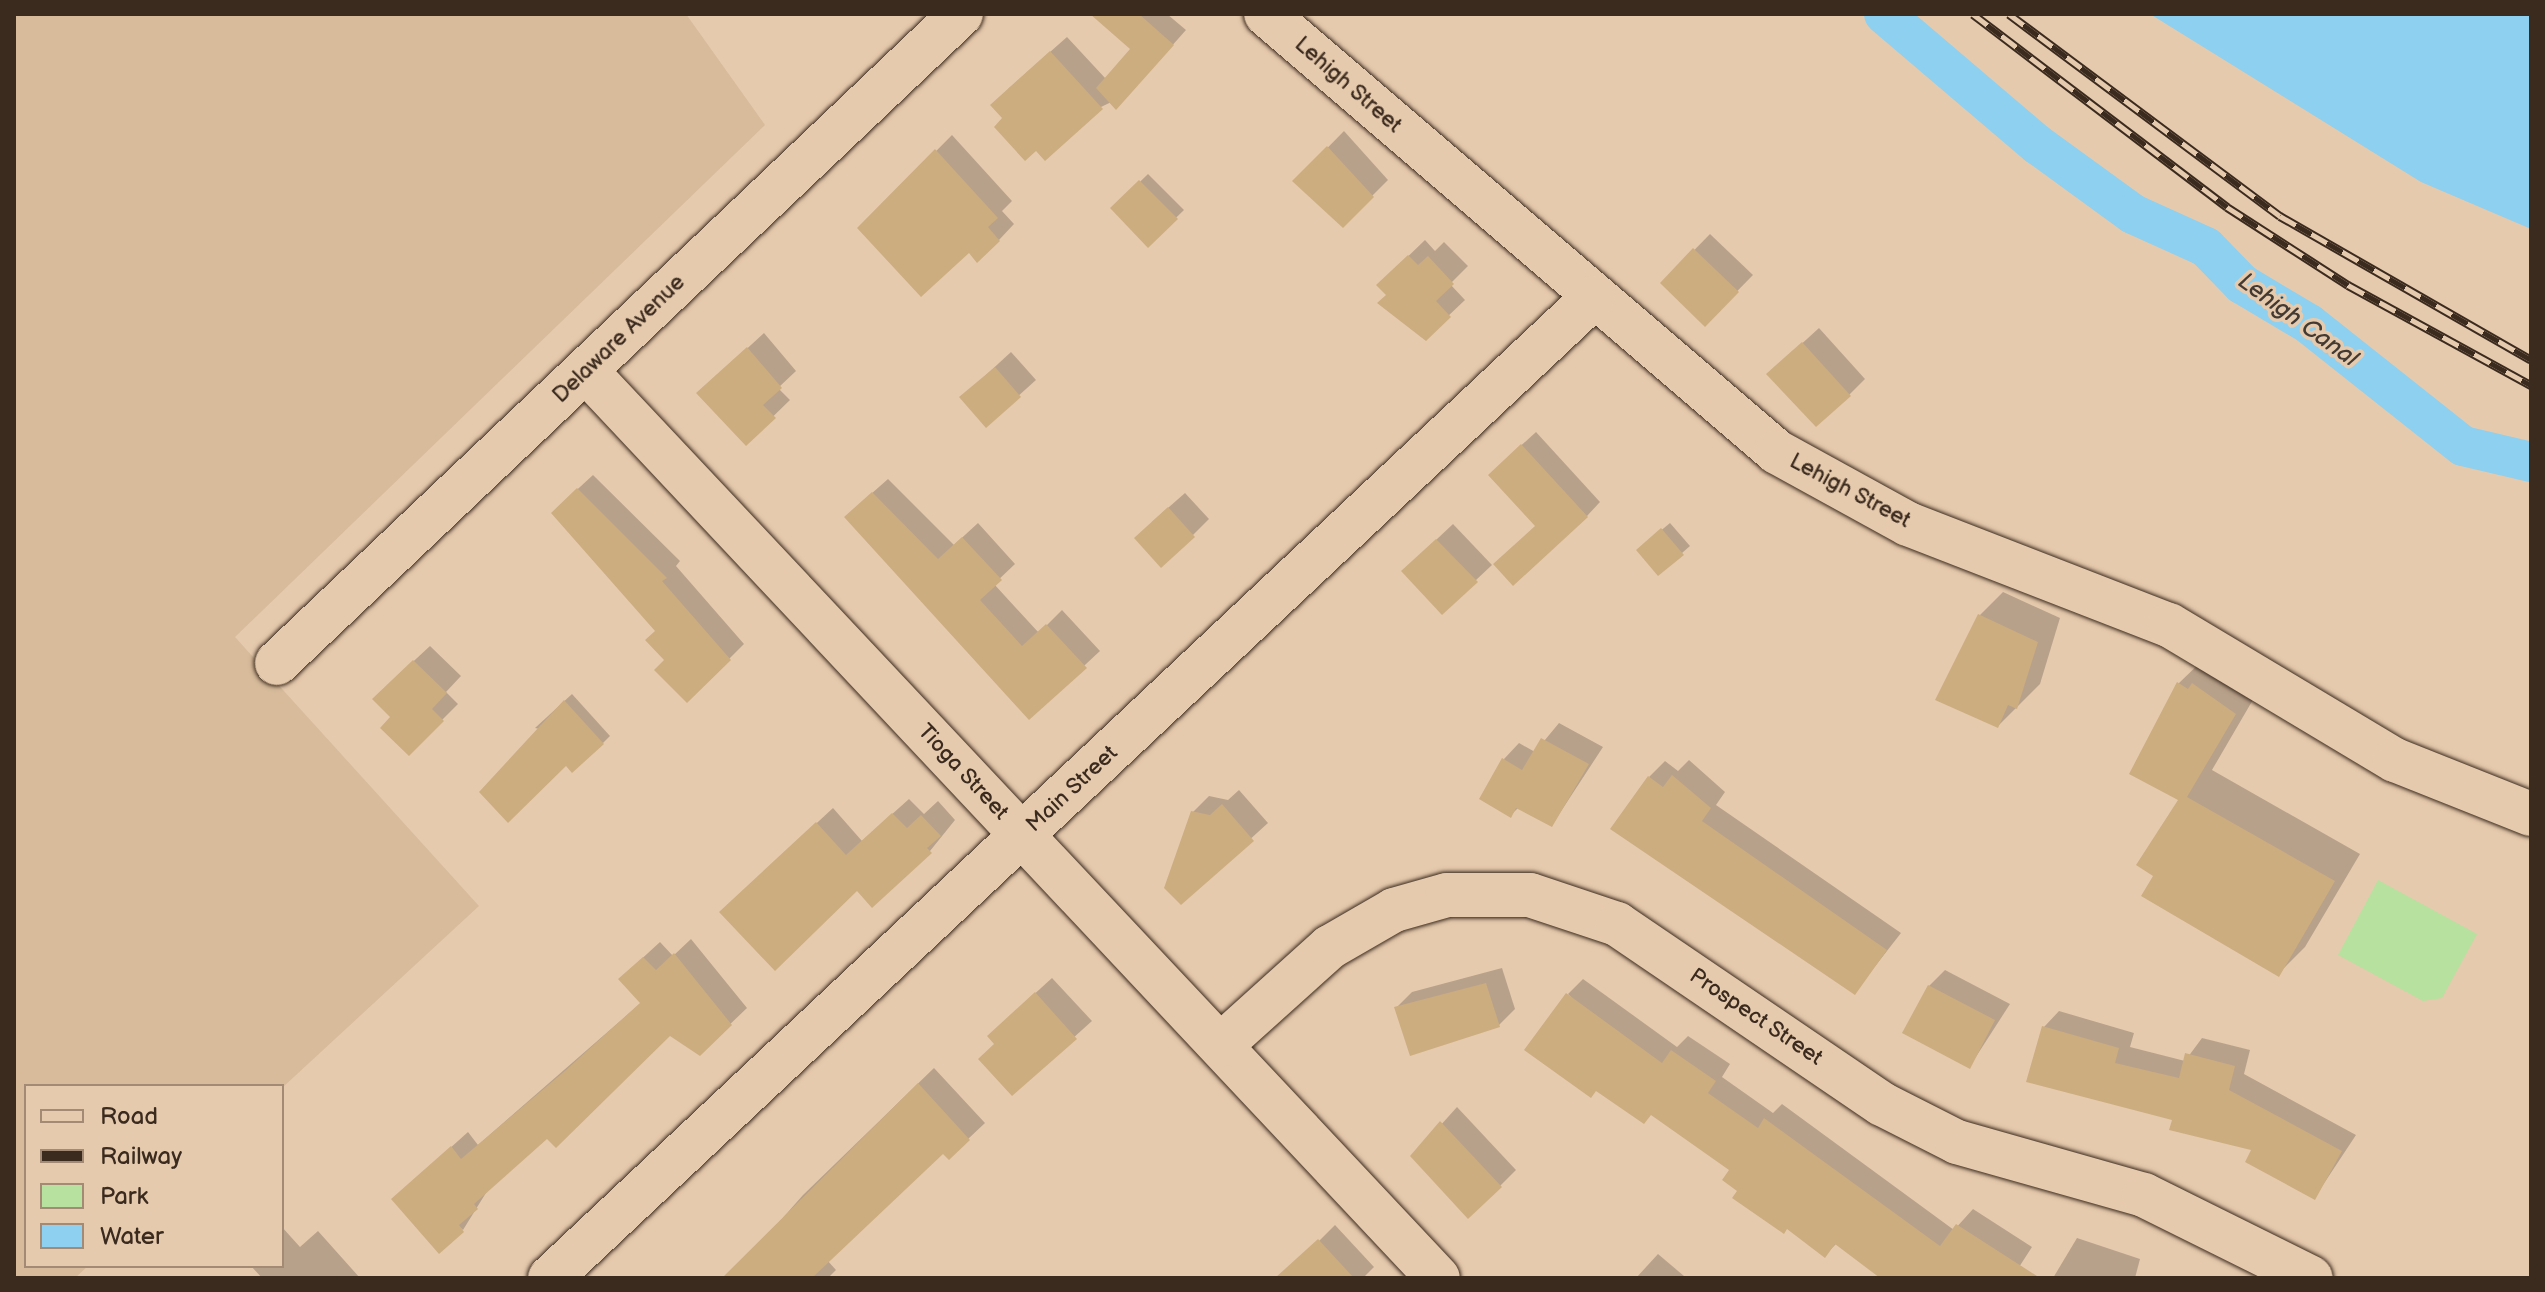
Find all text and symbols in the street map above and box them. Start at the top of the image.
street label: Lehigh Street [1289,31,1407,139]
water label: Lehigh Canal [2232,267,2364,373]
street label: Delaware Avenue [547,269,691,409]
street label: Lehigh Street [1785,448,1915,534]
street label: Tioga Street [912,719,1014,825]
street label: Main Street [1021,740,1123,838]
street label: Prospect Street [1684,963,1828,1071]
legend [24,1084,284,1268]
text: Road [100,1102,158,1131]
text: Railway [100,1142,182,1171]
text: Park [100,1182,148,1211]
text: Water [100,1222,164,1251]

